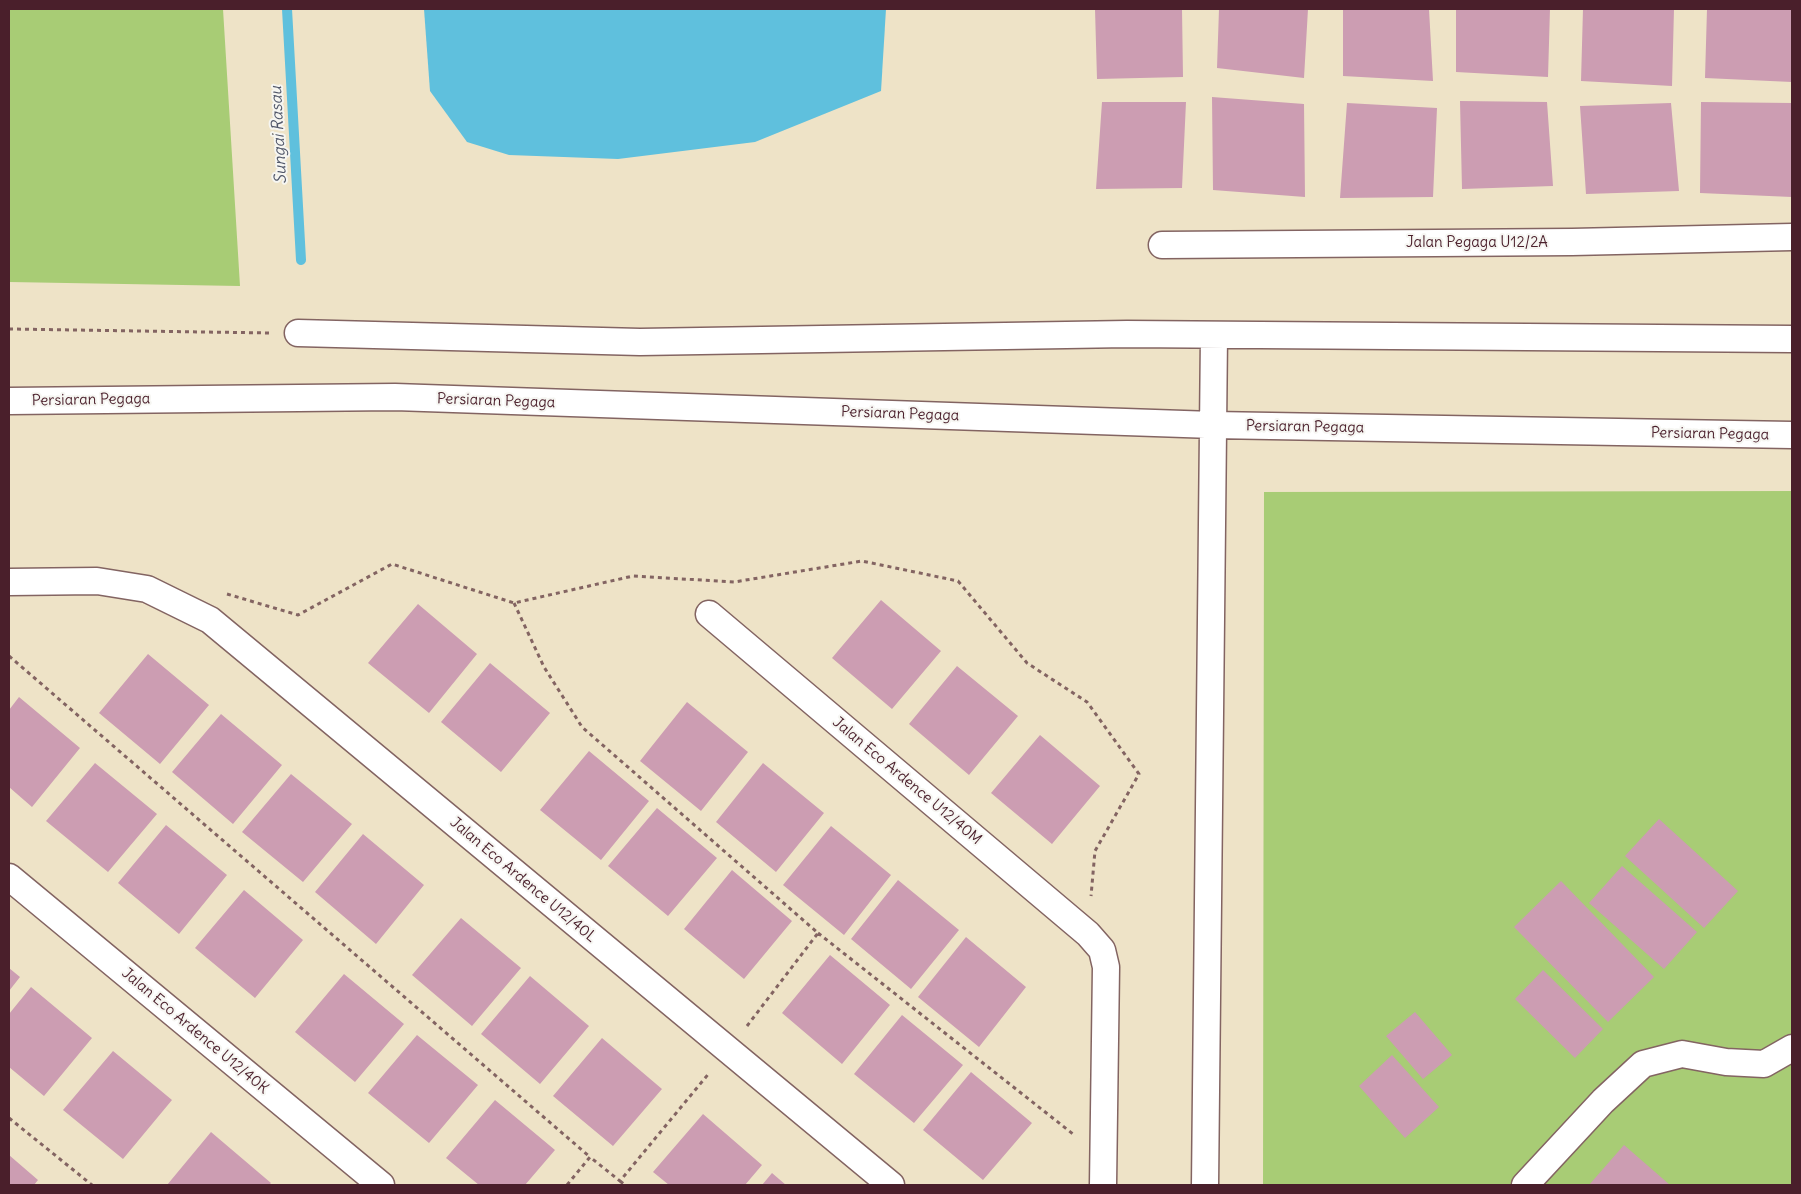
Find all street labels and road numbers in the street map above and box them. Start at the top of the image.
street label: Jalan Pegaga U12/2A [1406,234,1548,252]
street label: Persiaran Pegaga [32,390,150,410]
street label: Persiaran Pegaga [436,390,556,412]
street label: Persiaran Pegaga [840,403,960,425]
street label: Persiaran Pegaga [1246,417,1364,437]
street label: Persiaran Pegaga [1651,424,1769,444]
street label: Jalan Eco Ardence U12/40M [829,713,985,849]
street label: Jalan Eco Ardence U12/40L [446,814,600,946]
street label: Jalan Eco Ardence U12/40K [118,964,272,1098]

